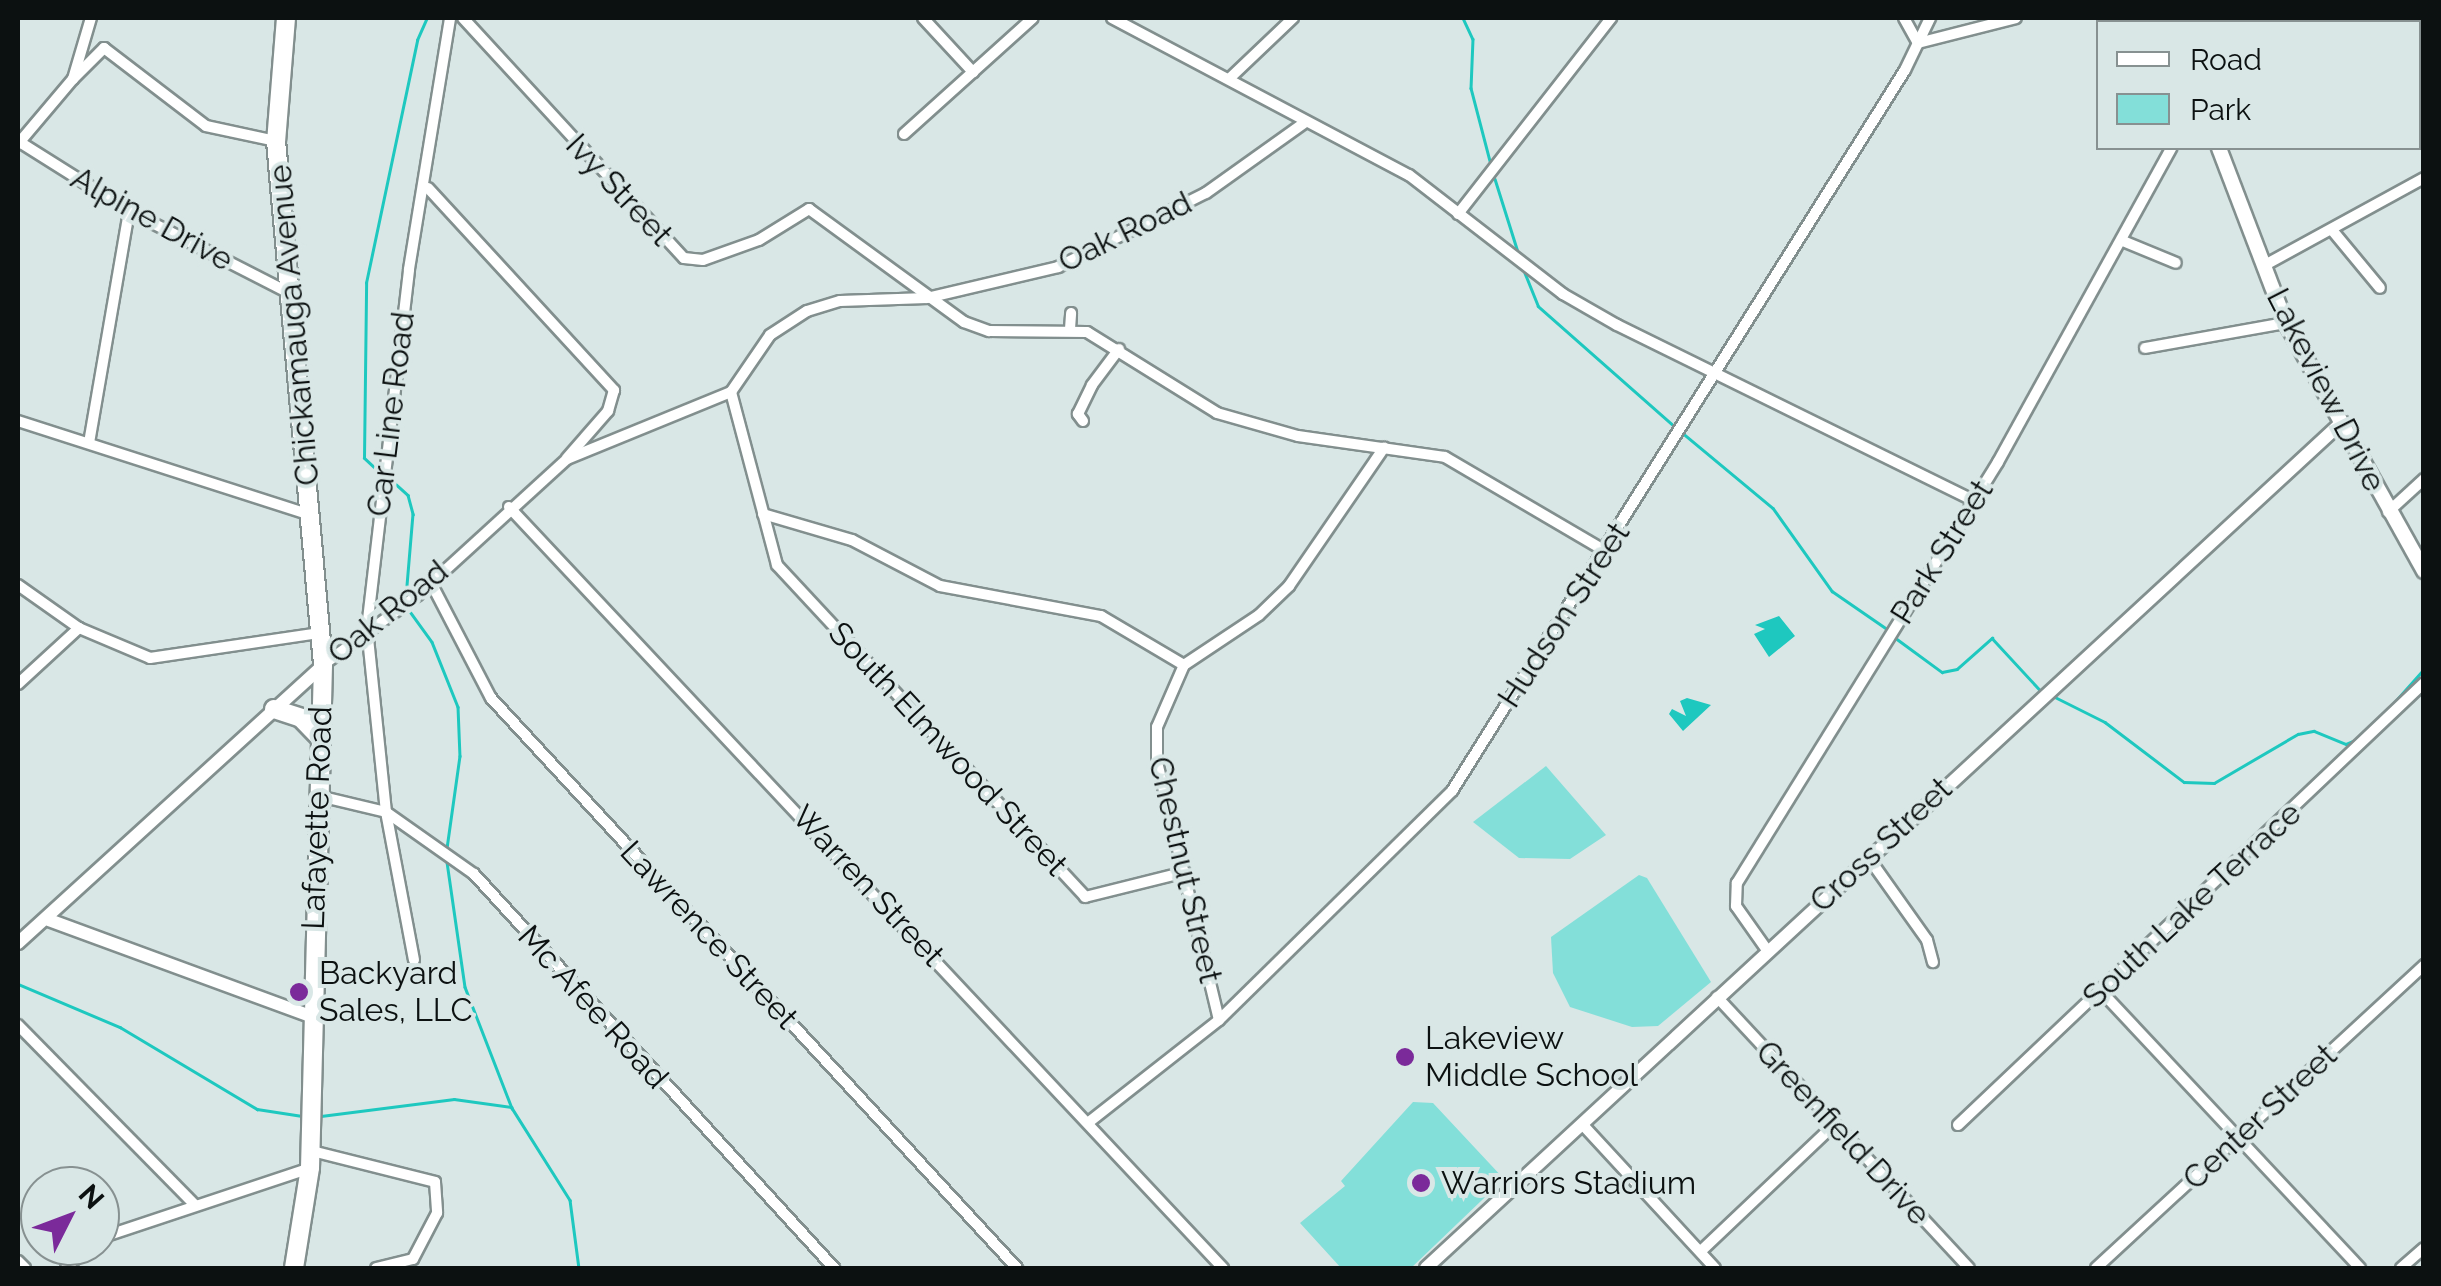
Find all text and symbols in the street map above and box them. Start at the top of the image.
legend [2096,20,2421,150]
text: Road [2190,42,2262,77]
text: Park [2190,92,2251,127]
street label: Ivy Street [557,126,681,254]
street label: Alpine Drive [64,159,240,279]
street label: Chickamauga Avenue [261,162,327,488]
street label: Oak Road [1052,183,1198,281]
street label: Lakeview Drive [2258,282,2394,498]
street label: Car Line Road [359,309,423,519]
street label: Park Street [1883,473,2001,631]
street label: Hudson Street [1490,515,1638,715]
street label: Oak Road [320,552,456,672]
street label: South Elmwood Street [821,614,1075,884]
street label: Lafayette Road [294,706,340,930]
street label: Chestnut Street [1140,753,1230,987]
street label: Cross Street [1802,770,1960,920]
street label: South Lake Terrace [2075,794,2309,1016]
street label: Warren Street [784,798,952,974]
street label: Lawrence Street [612,833,806,1037]
street label: Mc Afee Road [509,917,677,1097]
place label: Backyard Sales, LLC [319,955,473,1030]
marker: Backyard Sales, LLC [288,981,310,1003]
place label: Lakeview Middle School [1425,1020,1638,1095]
street label: Greenfield Drive [1748,1033,1938,1233]
street label: Center Street [2175,1036,2345,1198]
marker: Lakeview Middle School [1394,1046,1416,1068]
place label: Warriors Stadium [1441,1164,1696,1202]
north arrow [20,1166,120,1266]
marker: Warriors Stadium [1410,1172,1432,1194]
text: N [72,1178,111,1216]

